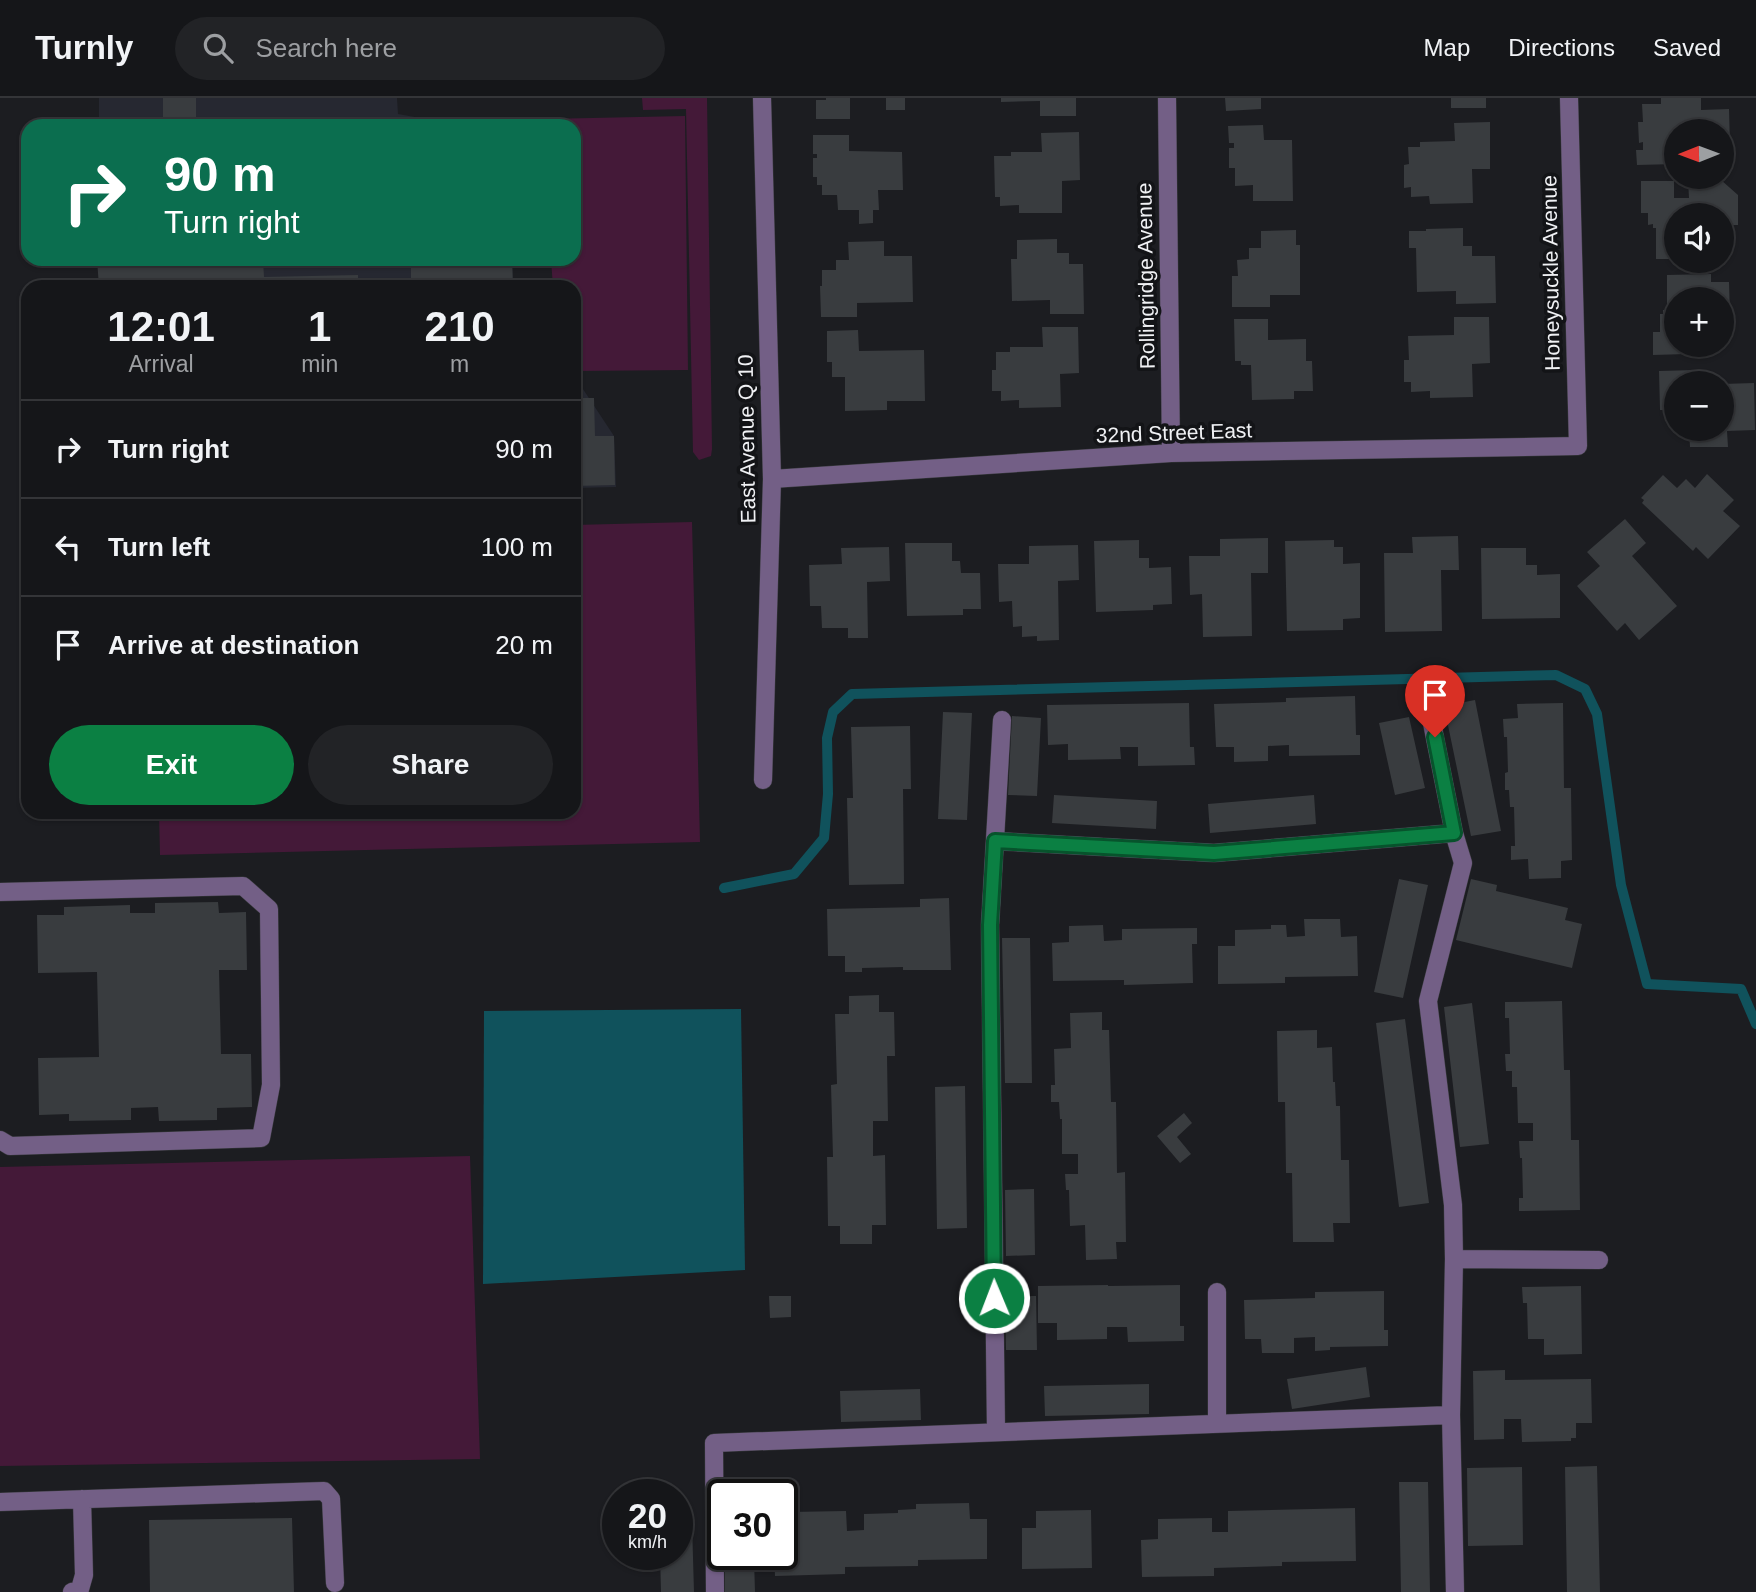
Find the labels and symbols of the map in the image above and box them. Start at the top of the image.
north arrow [1664,119,1734,189]
street label: Honeysuckle Avenue [1537,175,1564,371]
street label: Rollingridge Avenue [1132,183,1159,369]
street label: East Avenue Q 10 [734,354,759,524]
street label: 32nd Street East [1095,418,1253,447]
pin [1405,665,1465,737]
position arrow [957,1261,1031,1335]
speed limit sign: 30 [707,1479,798,1570]

